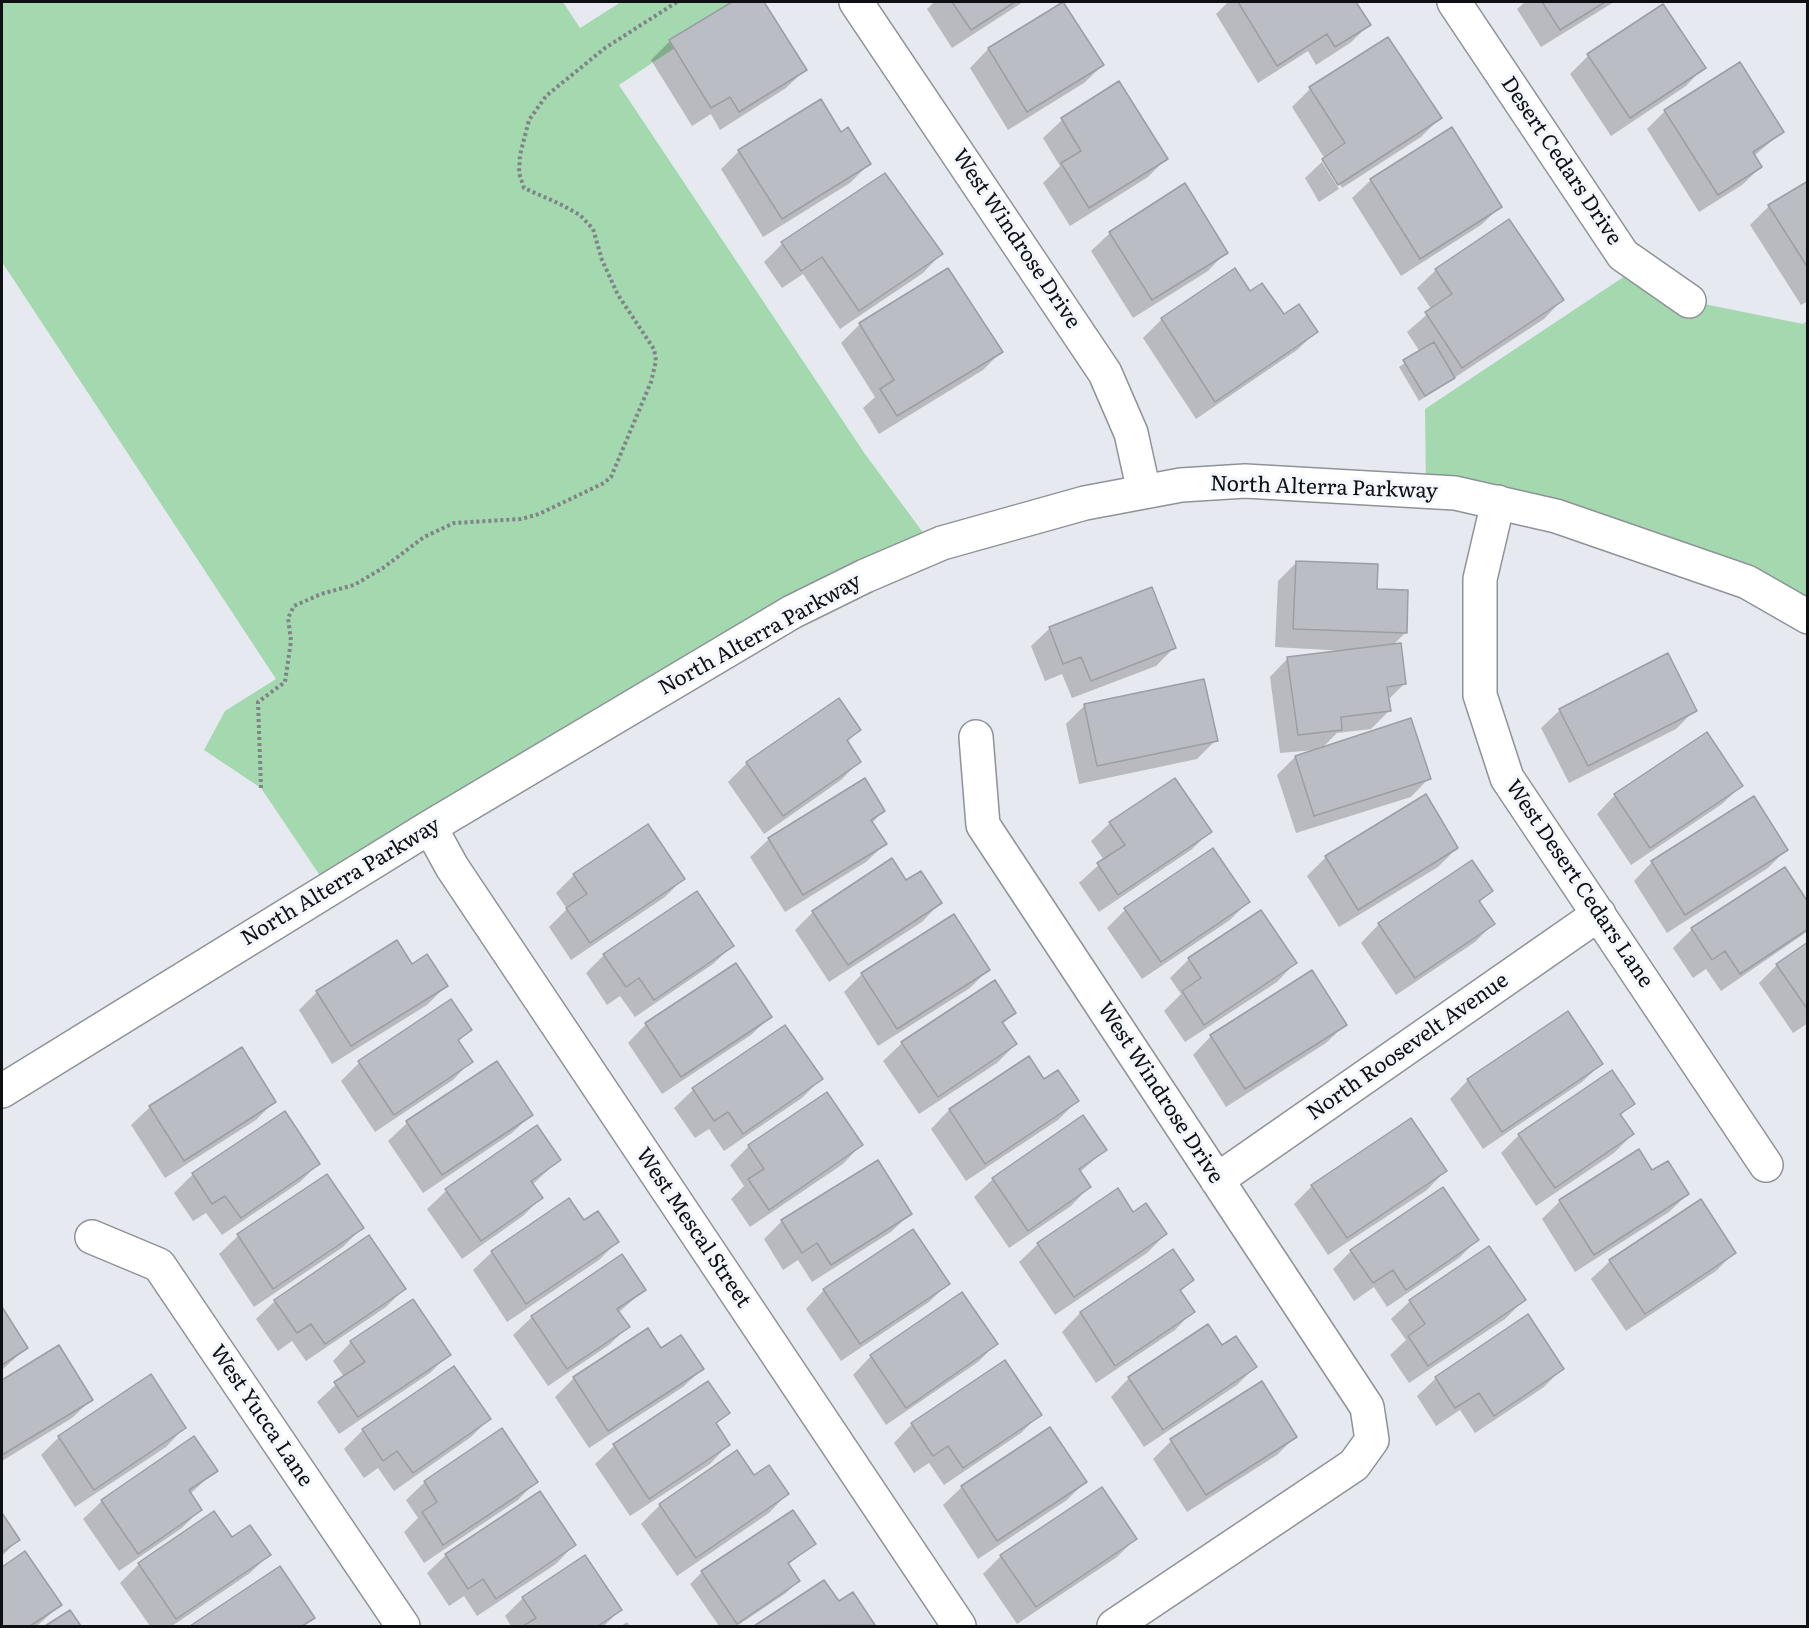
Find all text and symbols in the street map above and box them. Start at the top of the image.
street label: Desert Cedars Drive [1495,72,1627,250]
street label: West Windrose Drive [947,144,1085,334]
street label: North Alterra Parkway [1210,471,1438,505]
street label: North Alterra Parkway [654,569,866,701]
street label: West Desert Cedars Lane [1500,775,1658,993]
street label: North Alterra Parkway [237,813,445,951]
street label: North Roosevelt Avenue [1303,968,1513,1126]
street label: West Windrose Drive [1092,998,1228,1188]
street label: West Mescal Street [630,1143,756,1313]
street label: West Yucca Lane [204,1340,318,1492]

